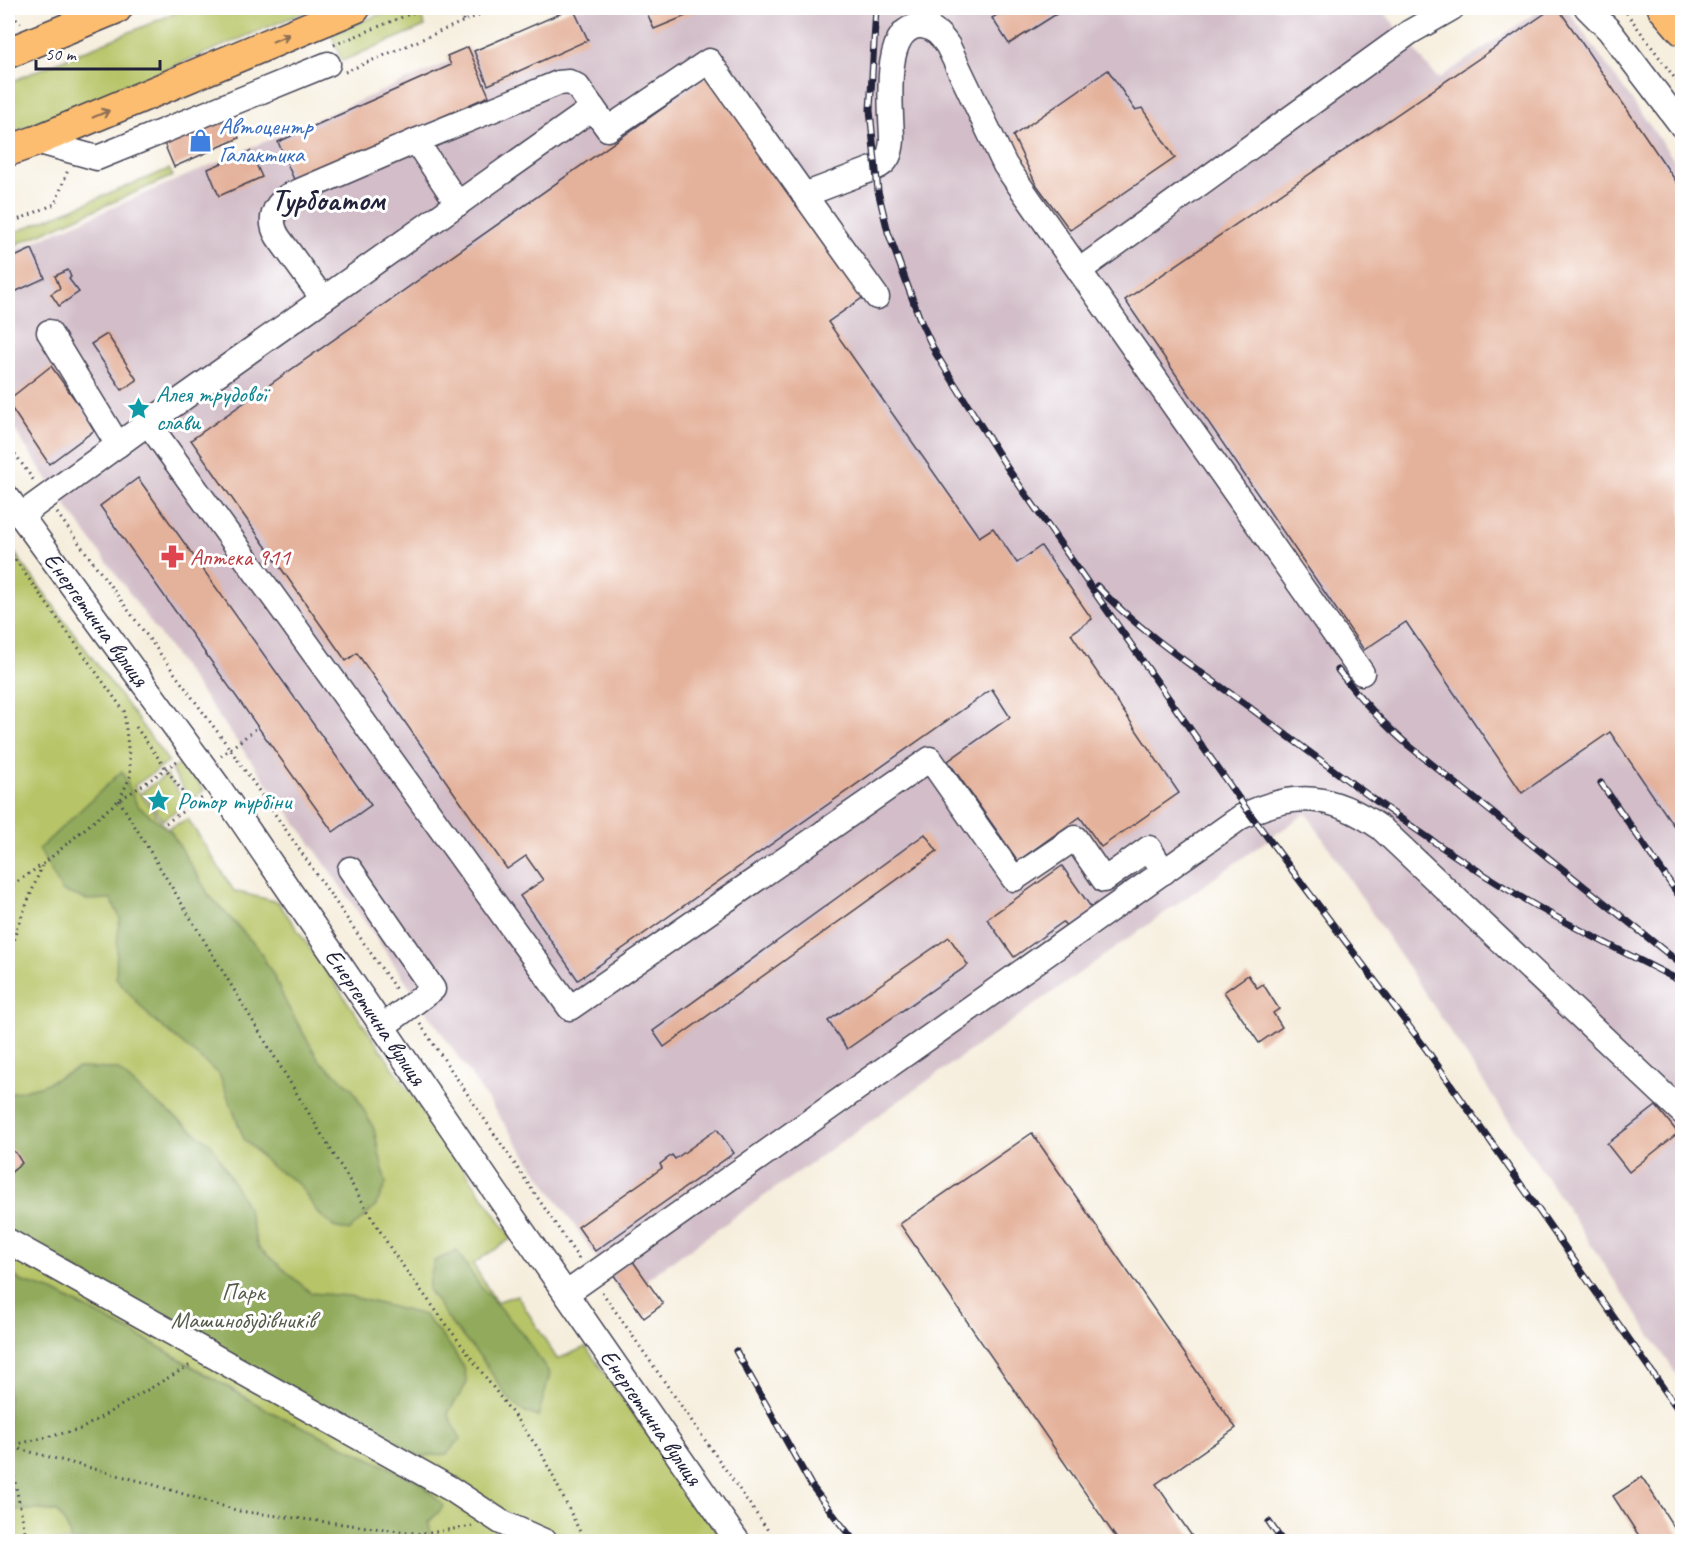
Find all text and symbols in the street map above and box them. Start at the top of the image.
one-way arrow [271,32,289,43]
scale bar [36,33,160,71]
text: 50 m [45,43,78,65]
one-way arrow [92,107,110,118]
place label: Автоцентр Галактика [219,111,314,169]
shop icon: Автоцентр Галактика [188,127,214,153]
district label: Турбоатом [271,181,386,219]
place label: Алея трудової слави [156,379,271,437]
place icon: Алея трудової слави [125,395,151,421]
place label: Аптека 911 [190,542,291,572]
pharmacy icon: Аптека 911 [159,544,185,570]
street label: Енергетична вулиця [37,546,156,693]
place label: Ротор турбіни [177,786,293,816]
place icon: Ротор турбіни [146,788,172,814]
street label: Енергетична вулиця [318,943,434,1092]
park label: Парк Машинобудівників [171,1277,321,1335]
street label: Енергетична вулиця [594,1343,710,1492]

